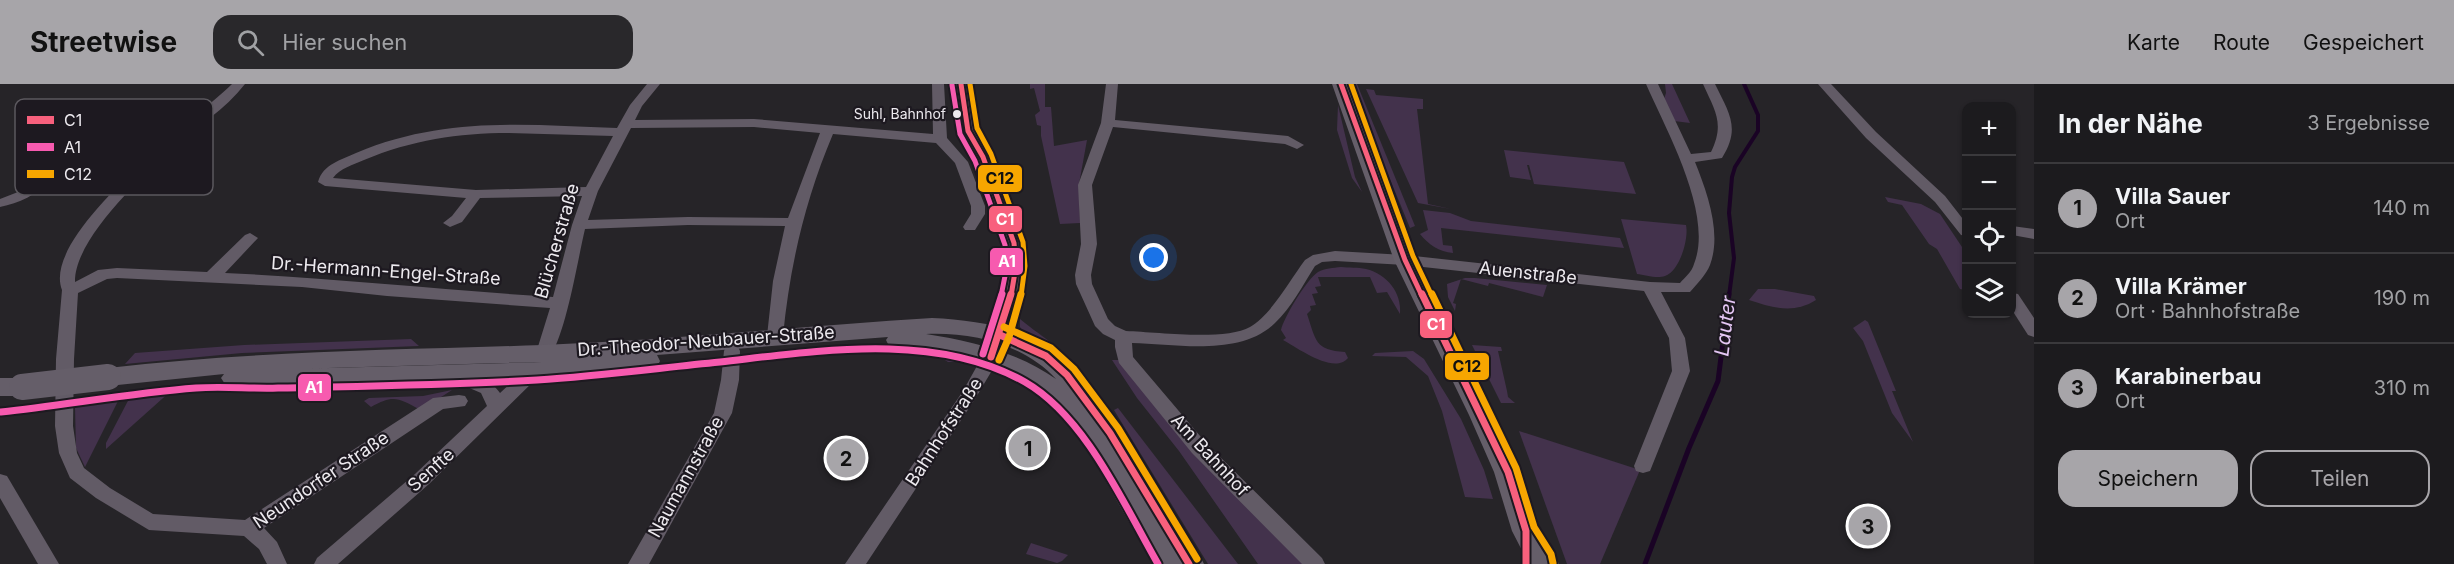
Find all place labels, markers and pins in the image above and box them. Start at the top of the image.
place label: Suhl, Bahnhof [854,105,946,122]
marker: Suhl, Bahnhof [951,108,963,120]
pin: 1 [1008,426,1048,470]
pin: 2 [826,436,866,481]
pin: 3 [1848,504,1888,548]

